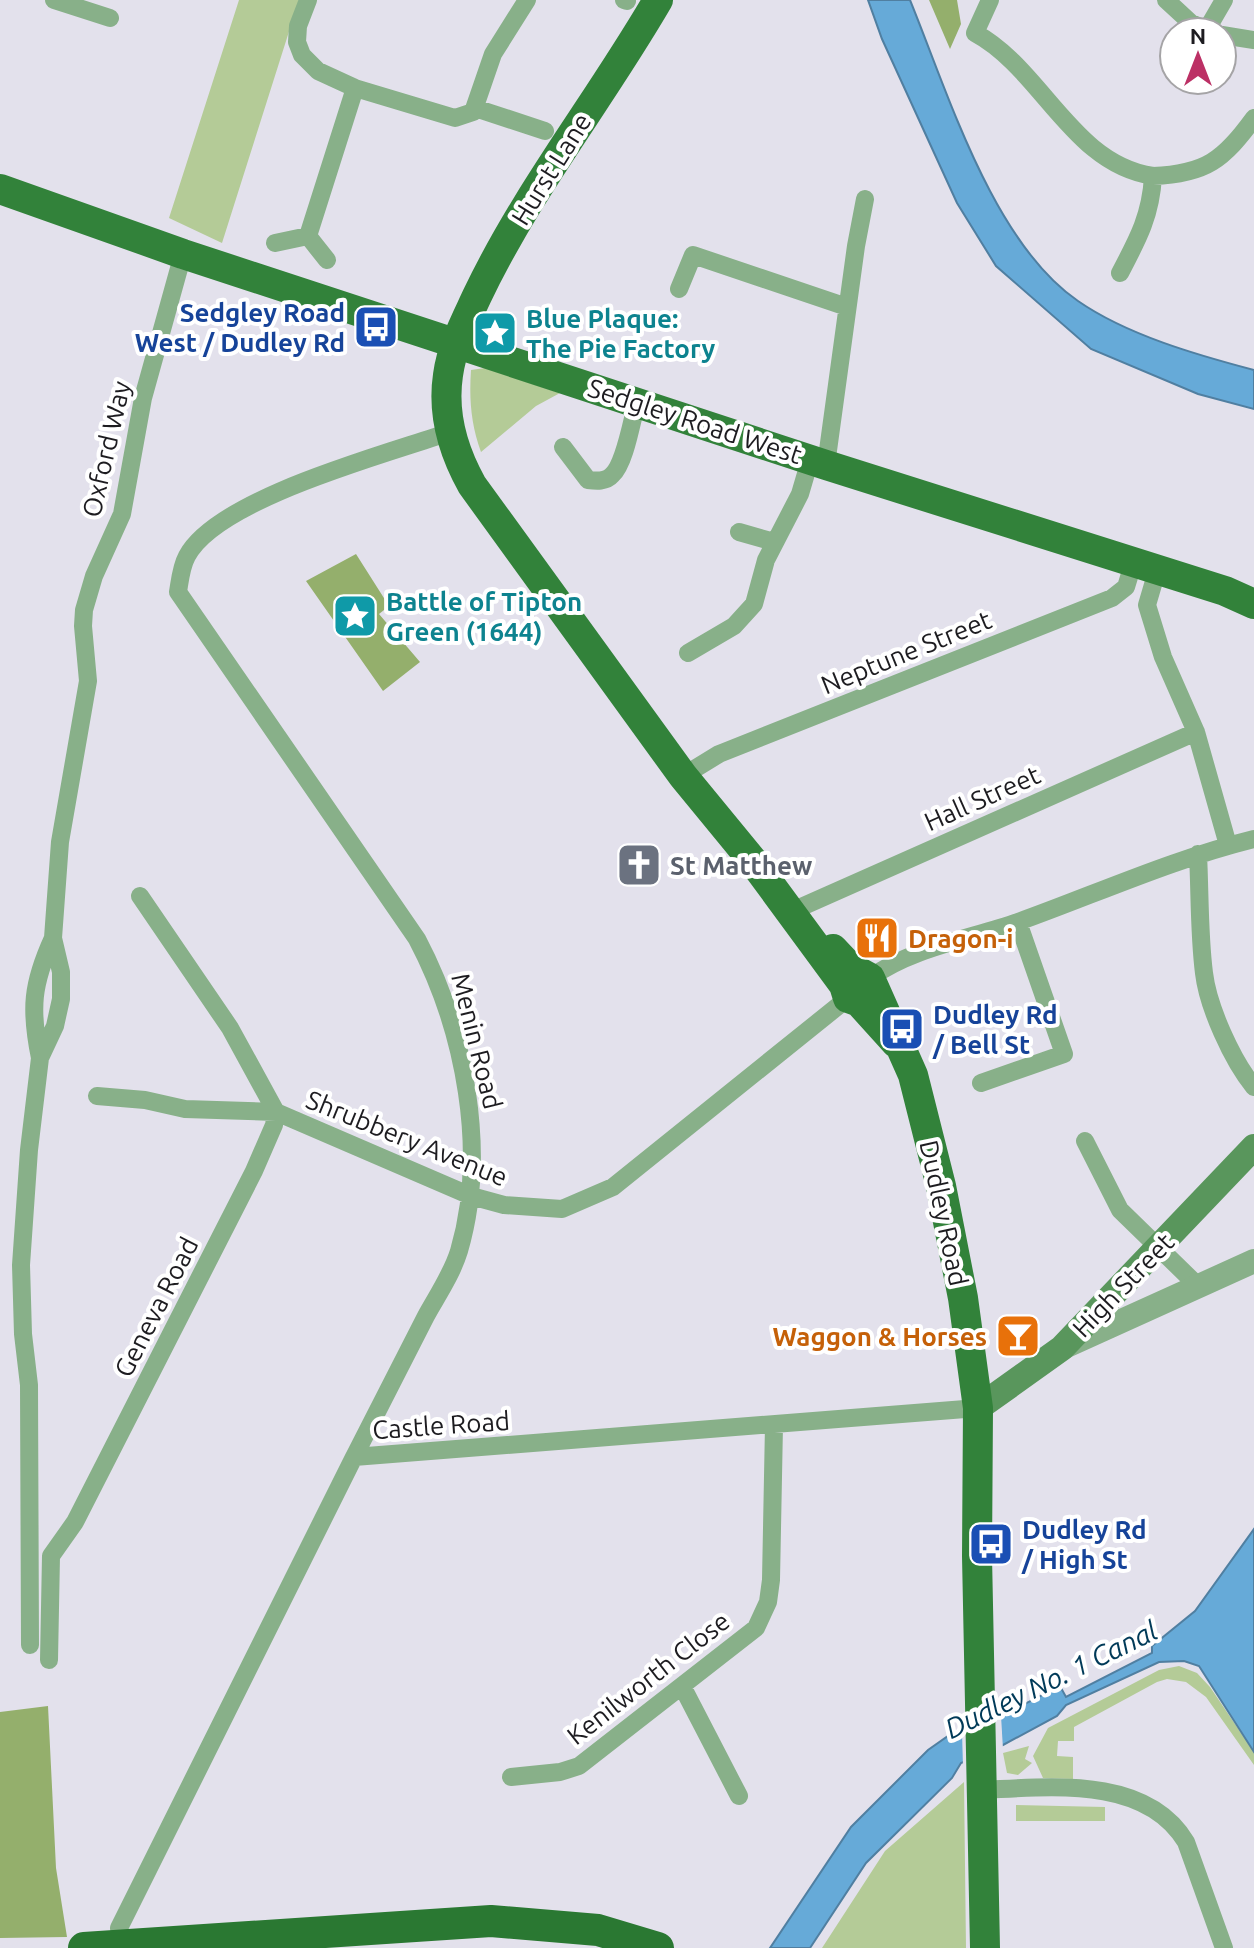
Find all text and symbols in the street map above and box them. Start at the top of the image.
north arrow [1158,16,1238,96]
text: N [1190,23,1206,48]
street label: Hurst Lane [505,108,597,230]
place label: Sedgley Road West / Dudley Rd [135,298,345,357]
bus stop icon: Sedgley Road West / Dudley Rd [352,303,400,351]
place label: Blue Plaque: The Pie Factory [526,304,715,363]
place icon: Blue Plaque: The Pie Factory [471,309,519,357]
street label: Sedgley Road West [584,373,806,469]
street label: Oxford Way [76,378,136,520]
place label: Battle of Tipton Green (1644) [386,587,582,646]
place icon: Battle of Tipton Green (1644) [331,592,379,640]
street label: Neptune Street [817,605,995,699]
street label: Hall Street [920,760,1044,836]
church icon: St Matthew [615,841,663,889]
place label: St Matthew [670,851,812,880]
restaurant icon: Dragon-i [853,914,901,962]
place label: Dragon-i [908,924,1013,953]
street label: Menin Road [446,970,508,1112]
place label: Dudley Rd / Bell St [932,1000,1058,1059]
bus stop icon: Dudley Rd / Bell St [878,1005,926,1053]
street label: Shrubbery Avenue [302,1084,512,1192]
street label: Dudley Road [914,1138,974,1288]
street label: High Street [1066,1227,1180,1343]
street label: Geneva Road [108,1232,204,1382]
bar icon: Waggon & Horses [994,1312,1042,1360]
place label: Waggon & Horses [773,1322,987,1351]
street label: Castle Road [371,1406,511,1444]
place label: Dudley Rd / High St [1021,1515,1147,1574]
bus stop icon: Dudley Rd / High St [967,1520,1015,1568]
street label: Kenilworth Close [561,1606,735,1750]
water label: Dudley No. 1 Canal [940,1614,1162,1744]

